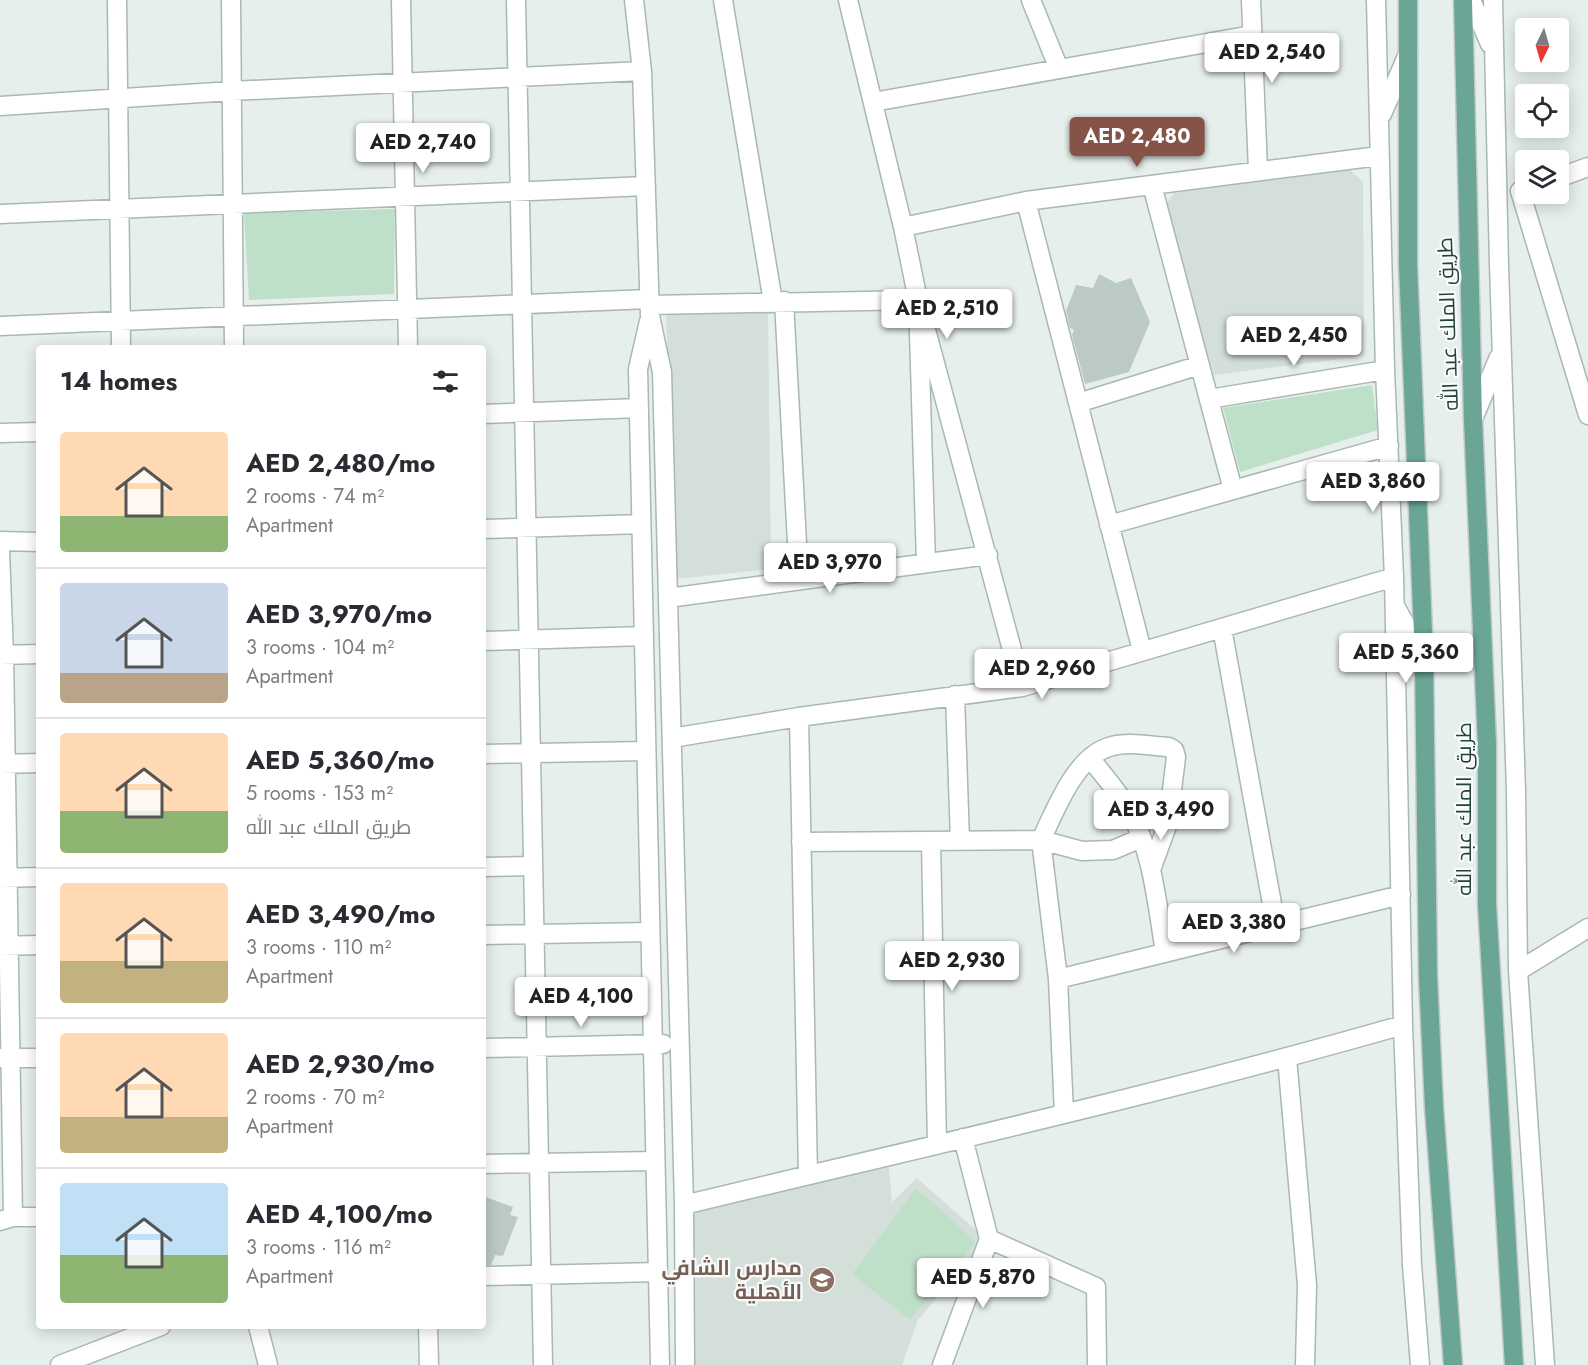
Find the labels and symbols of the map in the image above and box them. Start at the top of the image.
north arrow [1515,18,1569,72]
pin: AED 2,540 [1203,33,1341,84]
pin: AED 2,480 [1068,117,1206,168]
pin: AED 2,740 [354,123,492,174]
street label: طريق الملك عبد الله [1430,237,1466,411]
pin: AED 2,510 [878,289,1016,340]
pin: AED 2,450 [1225,316,1363,367]
pin: AED 3,860 [1304,462,1442,513]
pin: AED 3,970 [761,543,899,594]
pin: AED 5,360 [1337,633,1475,684]
pin: AED 2,960 [973,649,1111,700]
street label: طريق الملك عبد الله [1449,722,1479,896]
pin: AED 3,490 [1092,790,1230,841]
pin: AED 3,380 [1165,903,1303,954]
pin: AED 2,930 [883,941,1021,992]
pin: AED 4,100 [512,977,650,1028]
place label: مدارس الشافي الأهلية [662,1253,802,1307]
pin: AED 5,870 [914,1258,1052,1309]
school or university icon: مدارس الشافي الأهلية [807,1265,837,1295]

